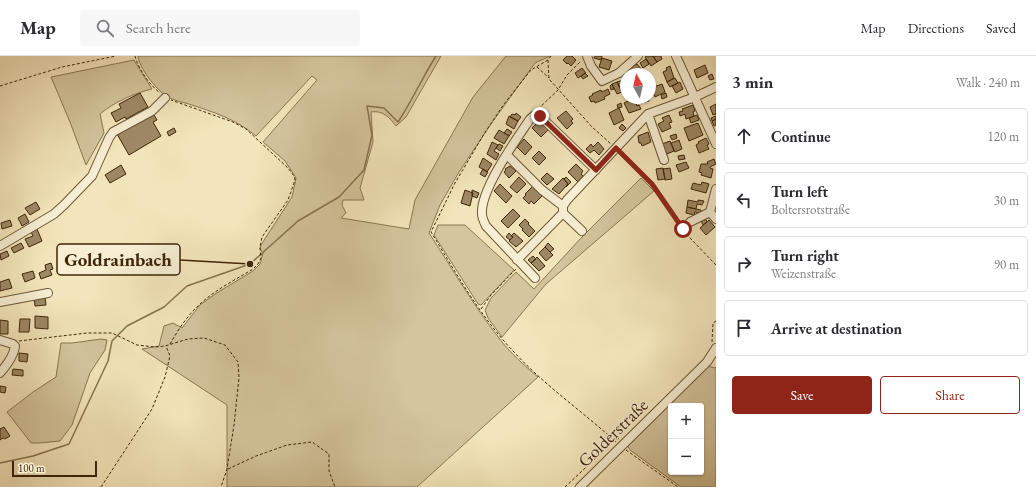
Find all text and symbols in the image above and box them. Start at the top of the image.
search box [80,10,360,46]
text: Map [20,15,56,40]
icon: search [94,17,116,39]
text: Search here [126,18,191,37]
text: Map [860,19,886,37]
text: Directions [908,19,964,37]
text: Saved [986,19,1016,37]
north arrow [620,68,656,104]
text: 3 min [732,71,773,93]
text: Walk · 240 m [956,74,1020,91]
route end [531,107,549,125]
icon: ahead [733,125,755,147]
text: Continue [771,127,831,146]
text: 120 m [988,128,1019,145]
text: Turn left [771,182,828,201]
icon: left [733,189,755,211]
text: 30 m [994,192,1019,209]
text: Boltersrotstraße [771,201,850,218]
route start [674,220,692,238]
callout: Goldrainbach [57,244,180,275]
text: Turn right [771,246,839,265]
text: Goldrainbach [64,247,172,272]
icon: right [733,253,755,275]
text: 90 m [994,256,1019,273]
text: Weizenstraße [771,265,836,282]
icon: arrive [733,317,755,339]
text: Arrive at destination [771,319,902,338]
button: Save [732,376,872,414]
button: Share [880,376,1020,414]
street label: Golderstraße [573,393,653,472]
map controls [668,403,704,475]
button: + [668,403,704,439]
button: − [668,439,704,475]
scale bar [12,459,97,478]
text: 100 m [18,461,45,475]

